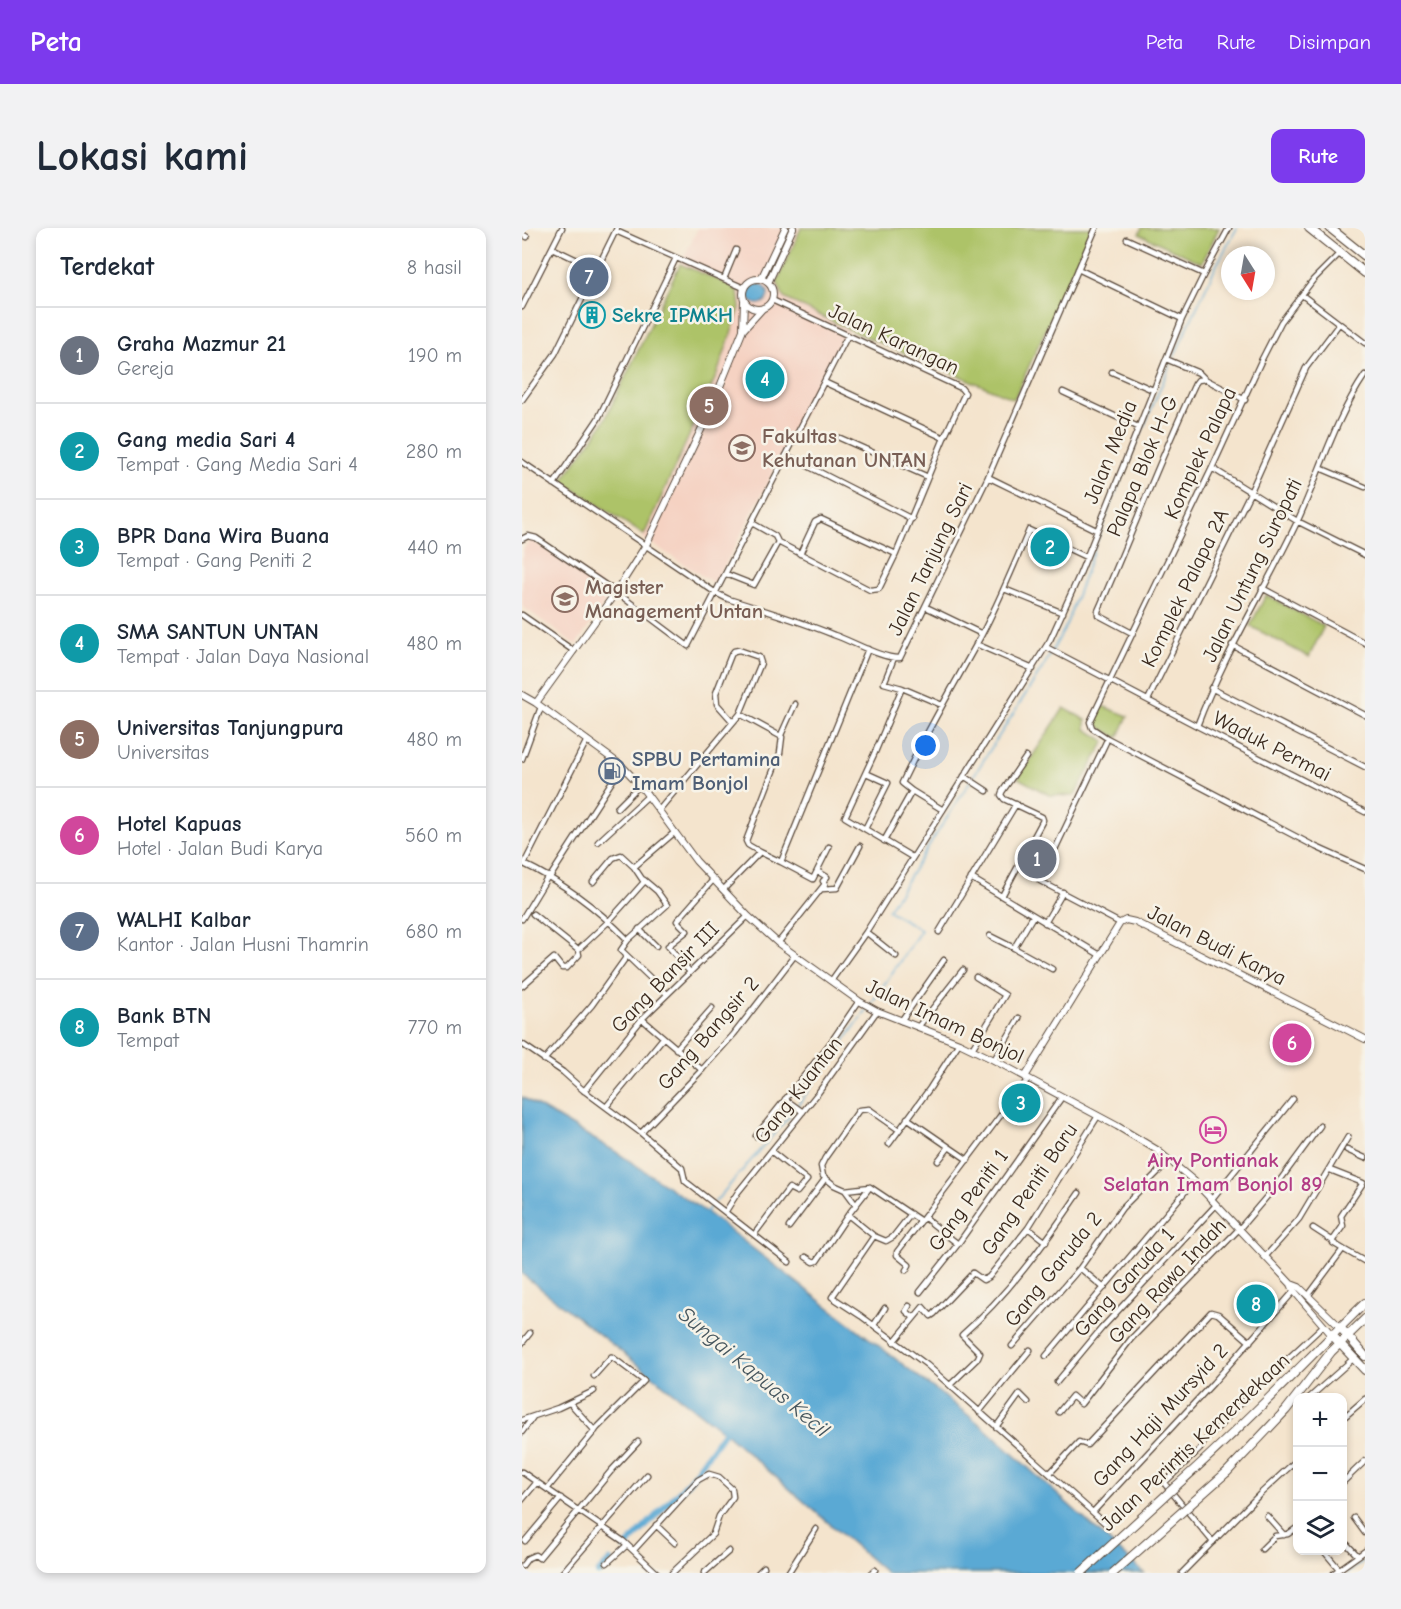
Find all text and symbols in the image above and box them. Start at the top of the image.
text: Peta [30,26,82,58]
text: Peta [1146,30,1183,54]
text: Rute [1216,30,1256,54]
text: Disimpan [1289,30,1371,54]
button: Rute [1271,129,1365,183]
text: Lokasi kami [36,132,248,181]
north arrow [1221,246,1275,300]
text: Terdekat [60,252,154,282]
pin: 7 [570,254,608,300]
text: 8 hasil [407,256,462,279]
street label: Jalan Karangan [825,298,963,380]
building icon: Sekre IPMKH [577,300,607,330]
place label: Sekre IPMKH [612,303,733,327]
text: Graha Mazmur 21 [117,331,286,357]
text: 1 [76,344,83,367]
text: 190 m [408,344,462,367]
pin: 4 [746,356,784,402]
text: Gereja [117,357,174,380]
street label: Komplek Palapa [1159,383,1241,523]
pin: 5 [690,384,729,429]
street label: Palapa Blok H-G [1102,392,1182,540]
street label: Jalan Media [1078,397,1142,507]
place label: Fakultas Kehutanan UNTAN [762,424,926,472]
text: Gang media Sari 4 [117,427,295,453]
school or university icon: Fakultas Kehutanan UNTAN [727,433,757,463]
text: 2 [75,440,84,463]
text: 280 m [406,440,462,463]
text: Tempat · Gang Media Sari 4 [117,453,358,476]
street label: Jalan Untung Suropati [1197,474,1307,666]
street label: Jalan Tanjung Sari [883,479,977,639]
street label: Komplek Palapa 2A [1136,505,1234,671]
text: BPR Dana Wira Buana [117,523,329,549]
pin: 2 [1030,524,1070,570]
text: 3 [75,536,84,559]
text: 440 m [407,536,462,559]
text: Tempat · Gang Peniti 2 [117,549,312,572]
place label: Magister Management Untan [585,575,763,623]
school or university icon: Magister Management Untan [550,584,580,614]
text: SMA SANTUN UNTAN [117,619,319,645]
text: 4 [75,632,84,655]
text: 480 m [407,632,462,655]
text: Tempat · Jalan Daya Nasional [117,645,369,668]
street label: Waduk Permai [1209,706,1335,786]
text: Universitas Tanjungpura [117,715,344,741]
text: 5 [74,728,85,751]
text: 480 m [407,728,462,751]
your location [911,731,940,760]
text: Universitas [117,741,209,764]
place label: SPBU Pertamina Imam Bonjol [632,747,781,795]
fuel station icon: SPBU Pertamina Imam Bonjol [597,756,627,786]
text: Hotel Kapuas [117,811,241,837]
text: 6 [74,824,85,847]
text: 560 m [405,824,462,847]
pin: 1 [1018,836,1056,882]
text: Hotel · Jalan Budi Karya [117,837,323,860]
street label: Jalan Budi Karya [1144,900,1290,990]
text: WALHI Kalbar [117,907,251,933]
street label: Gang Bansir III [606,917,724,1037]
text: 7 [75,920,84,943]
text: 680 m [405,920,462,943]
text: Kantor · Jalan Husni Thamrin [117,933,369,956]
street label: Gang Bangsir 2 [652,972,764,1094]
street label: Jalan Imam Bonjol [862,974,1028,1068]
text: Bank BTN [117,1003,211,1029]
text: 8 [74,1016,85,1039]
text: 770 m [408,1016,462,1039]
pin: 6 [1272,1020,1312,1066]
text: Tempat [117,1029,179,1052]
street label: Gang Kuantan [749,1032,847,1148]
pin: 3 [1002,1080,1040,1126]
hotel icon: Airy Pontianak Selatan Imam Bonjol 89 [1198,1115,1228,1145]
street label: Gang Peniti Baru [976,1118,1082,1260]
street label: Gang Peniti 1 [923,1145,1013,1255]
place label: Airy Pontianak Selatan Imam Bonjol 89 [1103,1148,1323,1196]
street label: Gang Garuda 2 [999,1207,1107,1331]
street label: Gang Rawa Indah [1103,1214,1231,1348]
street label: Gang Garuda 1 [1069,1223,1179,1341]
pin: 8 [1236,1282,1276,1326]
water label: Sungai Kapuas Kecil [673,1301,836,1444]
street label: Gang Haji Mursyid 2 [1087,1338,1233,1492]
street label: Jalan Perintis Kemerdekaan [1096,1348,1294,1536]
map controls [1293,1393,1347,1555]
button: + [1293,1393,1347,1447]
button: − [1293,1447,1347,1501]
button: layers [1293,1501,1347,1555]

